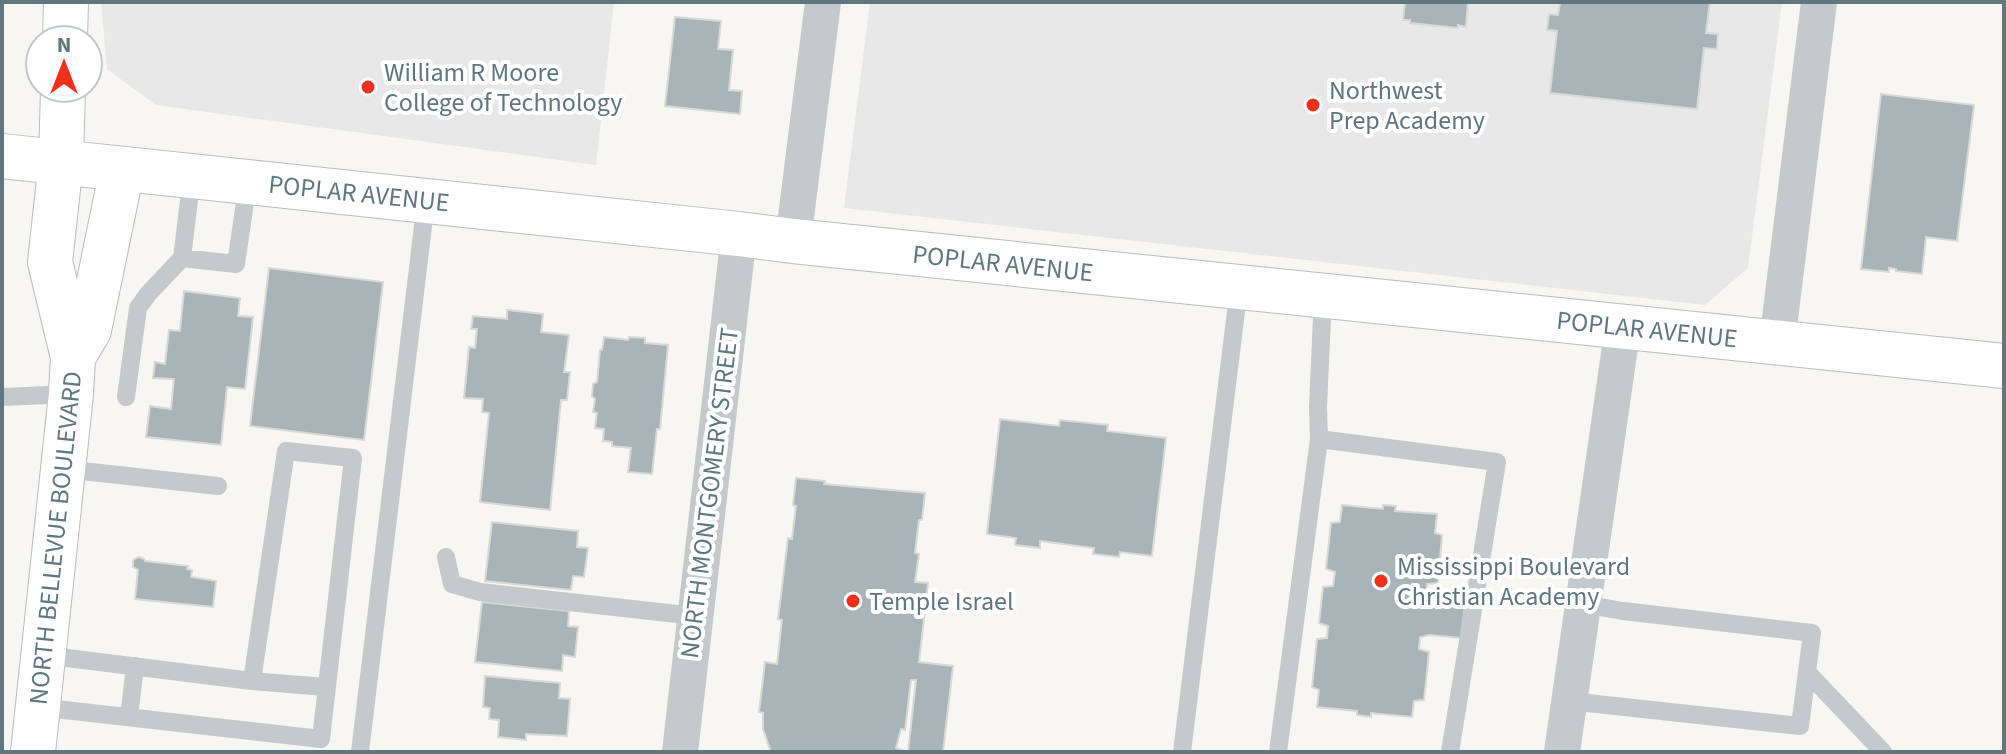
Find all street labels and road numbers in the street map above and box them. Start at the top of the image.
street label: POPLAR AVENUE [267,166,451,221]
street label: POPLAR AVENUE [911,236,1095,291]
street label: POPLAR AVENUE [1555,302,1739,357]
street label: NORTH MONTGOMERY STREET [671,326,748,660]
street label: NORTH BELLEVUE BOULEVARD [20,370,91,707]

